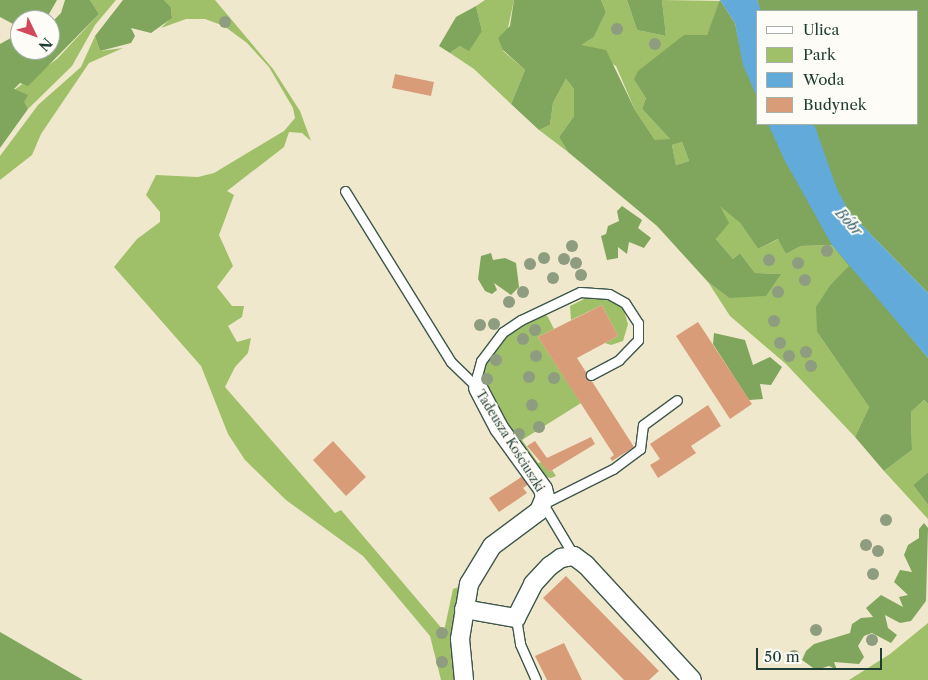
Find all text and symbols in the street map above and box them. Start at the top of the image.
north arrow [10,10,60,60]
legend [756,10,918,125]
text: Ulica [803,20,839,39]
text: N [35,34,56,55]
text: Park [803,45,836,64]
text: Woda [803,70,844,89]
text: Budynek [803,95,867,114]
water label: Bóbr [832,205,866,239]
street label: Tadeusza Kościuszki [473,387,547,495]
scale bar [758,638,884,670]
text: 50 m [764,647,800,666]

